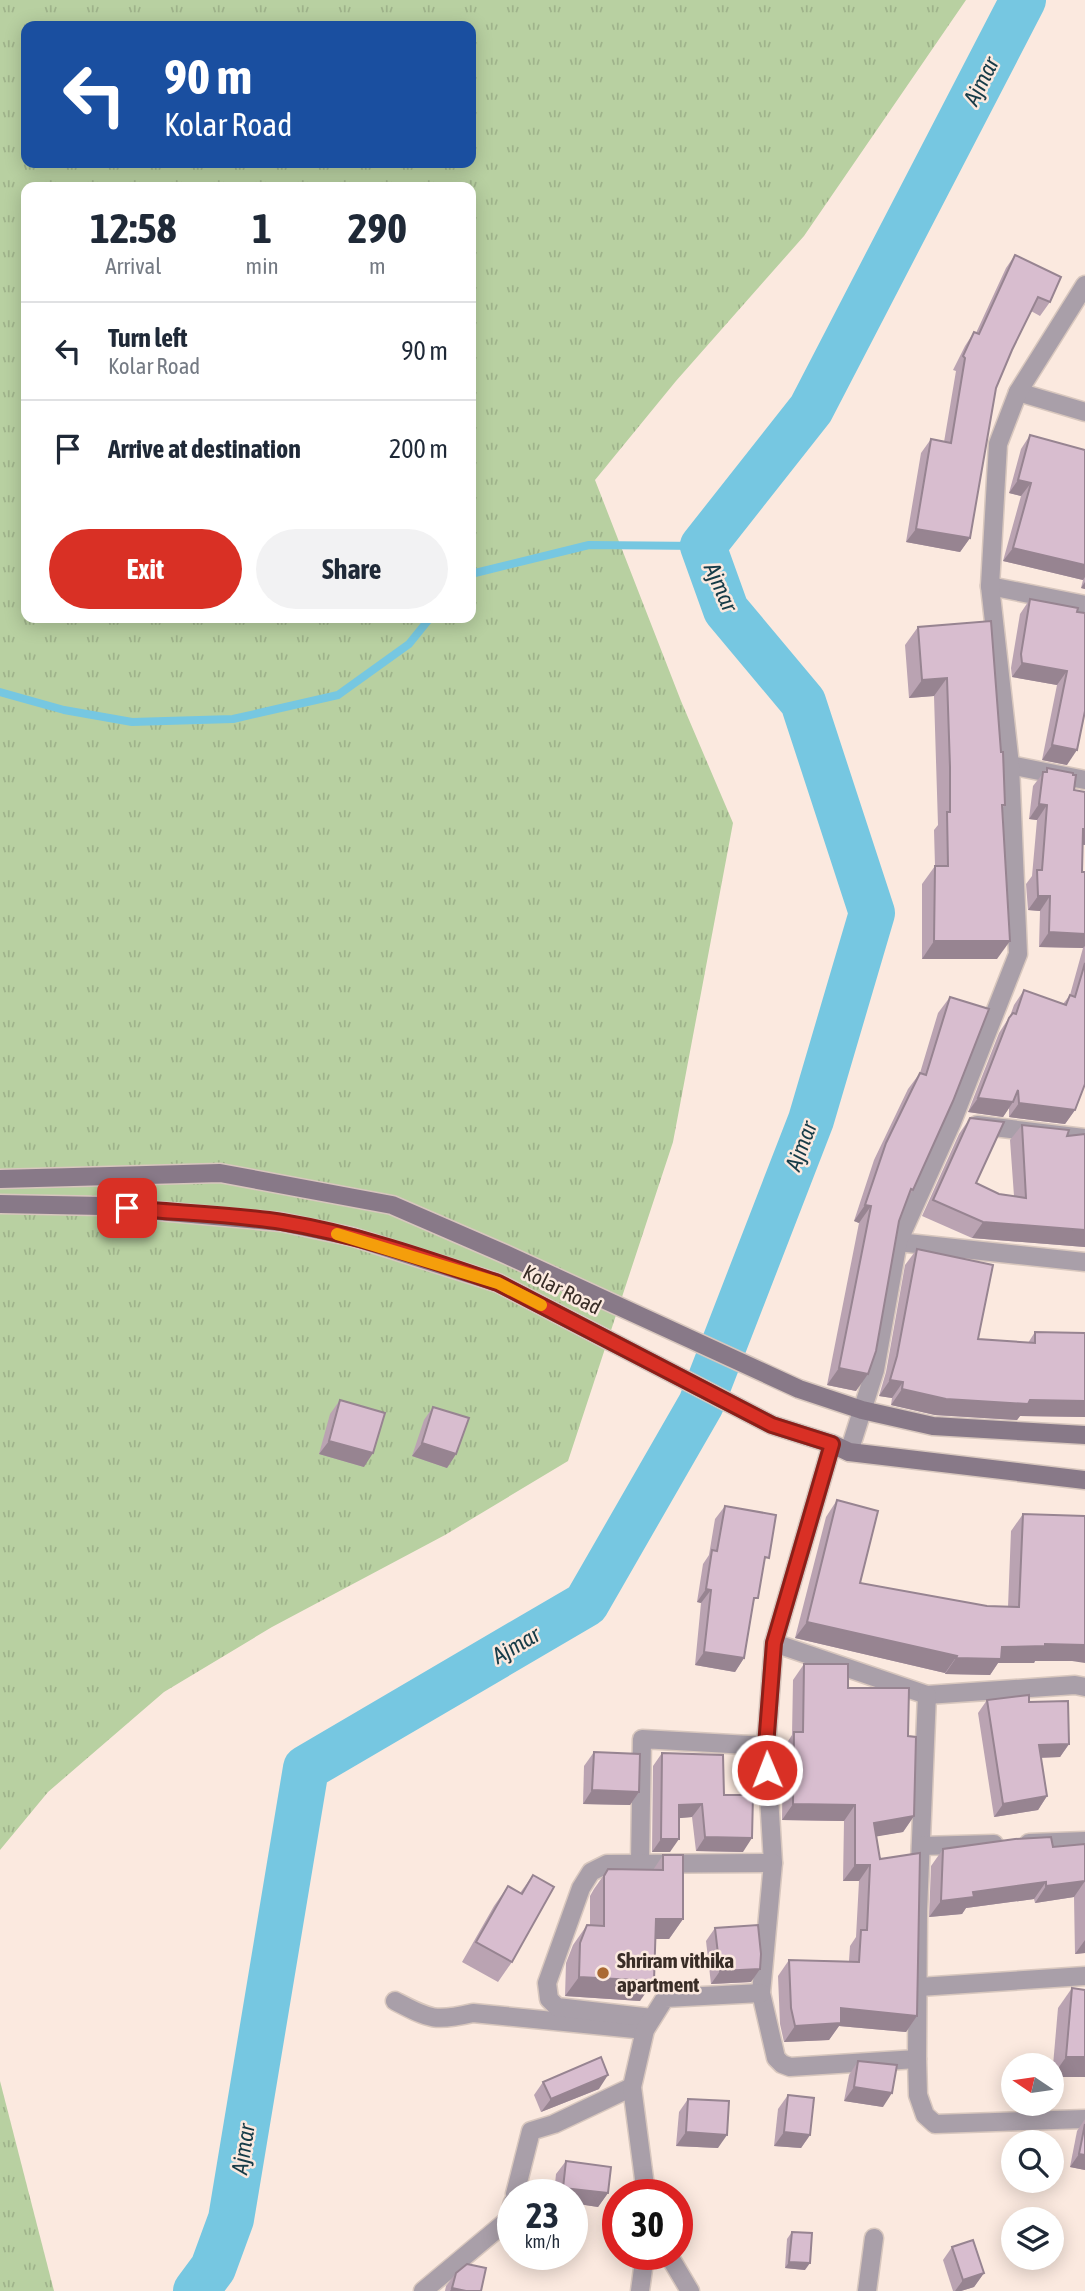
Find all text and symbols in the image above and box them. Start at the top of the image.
text: 90 m [164,48,252,104]
icon: left [49,49,140,140]
water label: Ajmar [957,51,1005,110]
text: Kolar Road [164,106,292,143]
text: 12:58 [90,204,177,252]
text: 1 [252,204,272,252]
text: 290 [348,204,407,252]
text: Arrival [105,253,161,279]
text: min [246,253,279,279]
text: m [369,253,386,279]
text: Turn left [108,323,188,353]
icon: left [49,332,87,370]
text: 90 m [401,336,448,366]
text: Kolar Road [108,353,200,379]
icon: arrive [49,430,87,468]
text: Arrive at destination [108,434,301,464]
text: 200 m [389,434,448,464]
button: Exit [49,529,242,609]
button: Share [256,529,448,609]
water label: Ajmar [698,558,744,617]
water label: Ajmar [779,1117,823,1175]
pin [97,1178,157,1238]
icon: arrive [108,1189,146,1227]
street label: Kolar Road [519,1259,605,1319]
water label: Ajmar [487,1620,545,1669]
position arrow [730,1733,804,1807]
place label: Shriram vithika apartment [617,1948,734,1996]
marker: Shriram vithika apartment [595,1965,611,1981]
north arrow [1001,2053,1064,2116]
map controls [1001,2053,1064,2270]
water label: Ajmar [226,2121,260,2177]
button: search [1001,2130,1064,2193]
speed limit sign: 30 [602,2179,693,2270]
text: 23 [526,2195,559,2235]
button: layers [1001,2207,1064,2270]
text: km/h [525,2231,560,2252]

